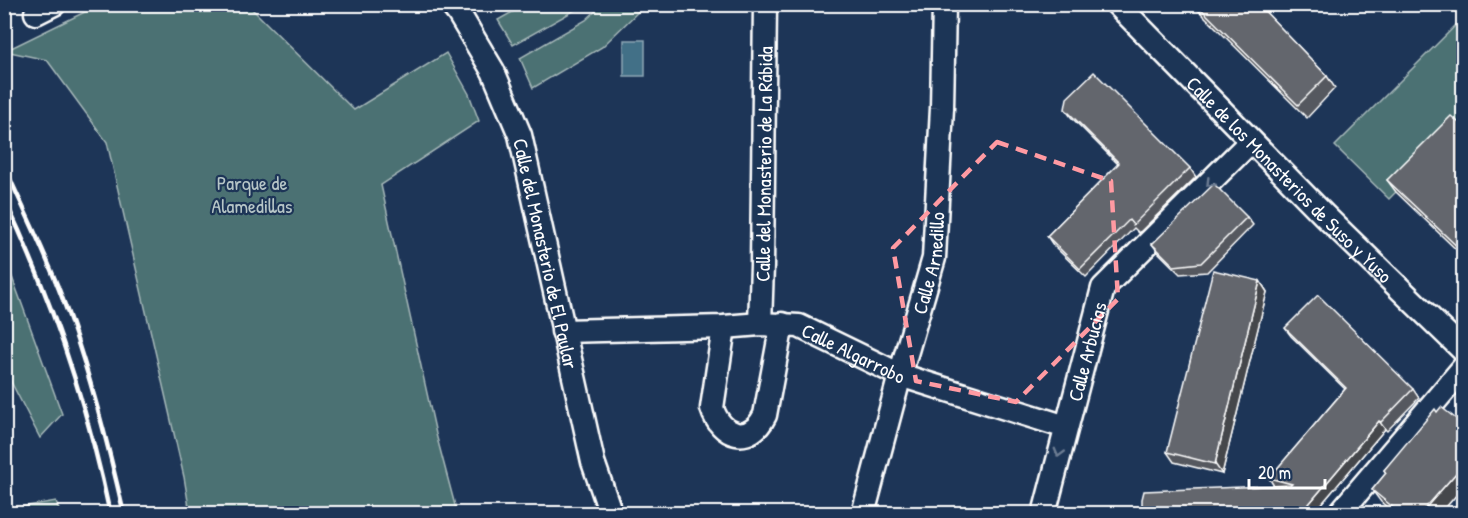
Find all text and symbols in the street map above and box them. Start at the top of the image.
street label: Calle del Monasterio de La Rábida [748,46,778,282]
street label: Calle de los Monasterios de Suso y Yuso [1181,70,1399,288]
street label: Calle del Monasterio de El Paular [508,136,585,372]
park label: Parque de Alamedillas [212,169,293,219]
one-way arrow [1206,175,1217,186]
street label: Calle Arnedillo [905,211,950,317]
street label: Calle Arbucias [1061,299,1112,404]
street label: Calle Algarrobo [798,316,908,389]
one-way arrow [1054,448,1067,458]
scale bar [1249,452,1326,490]
text: 20 m [1258,460,1291,485]

